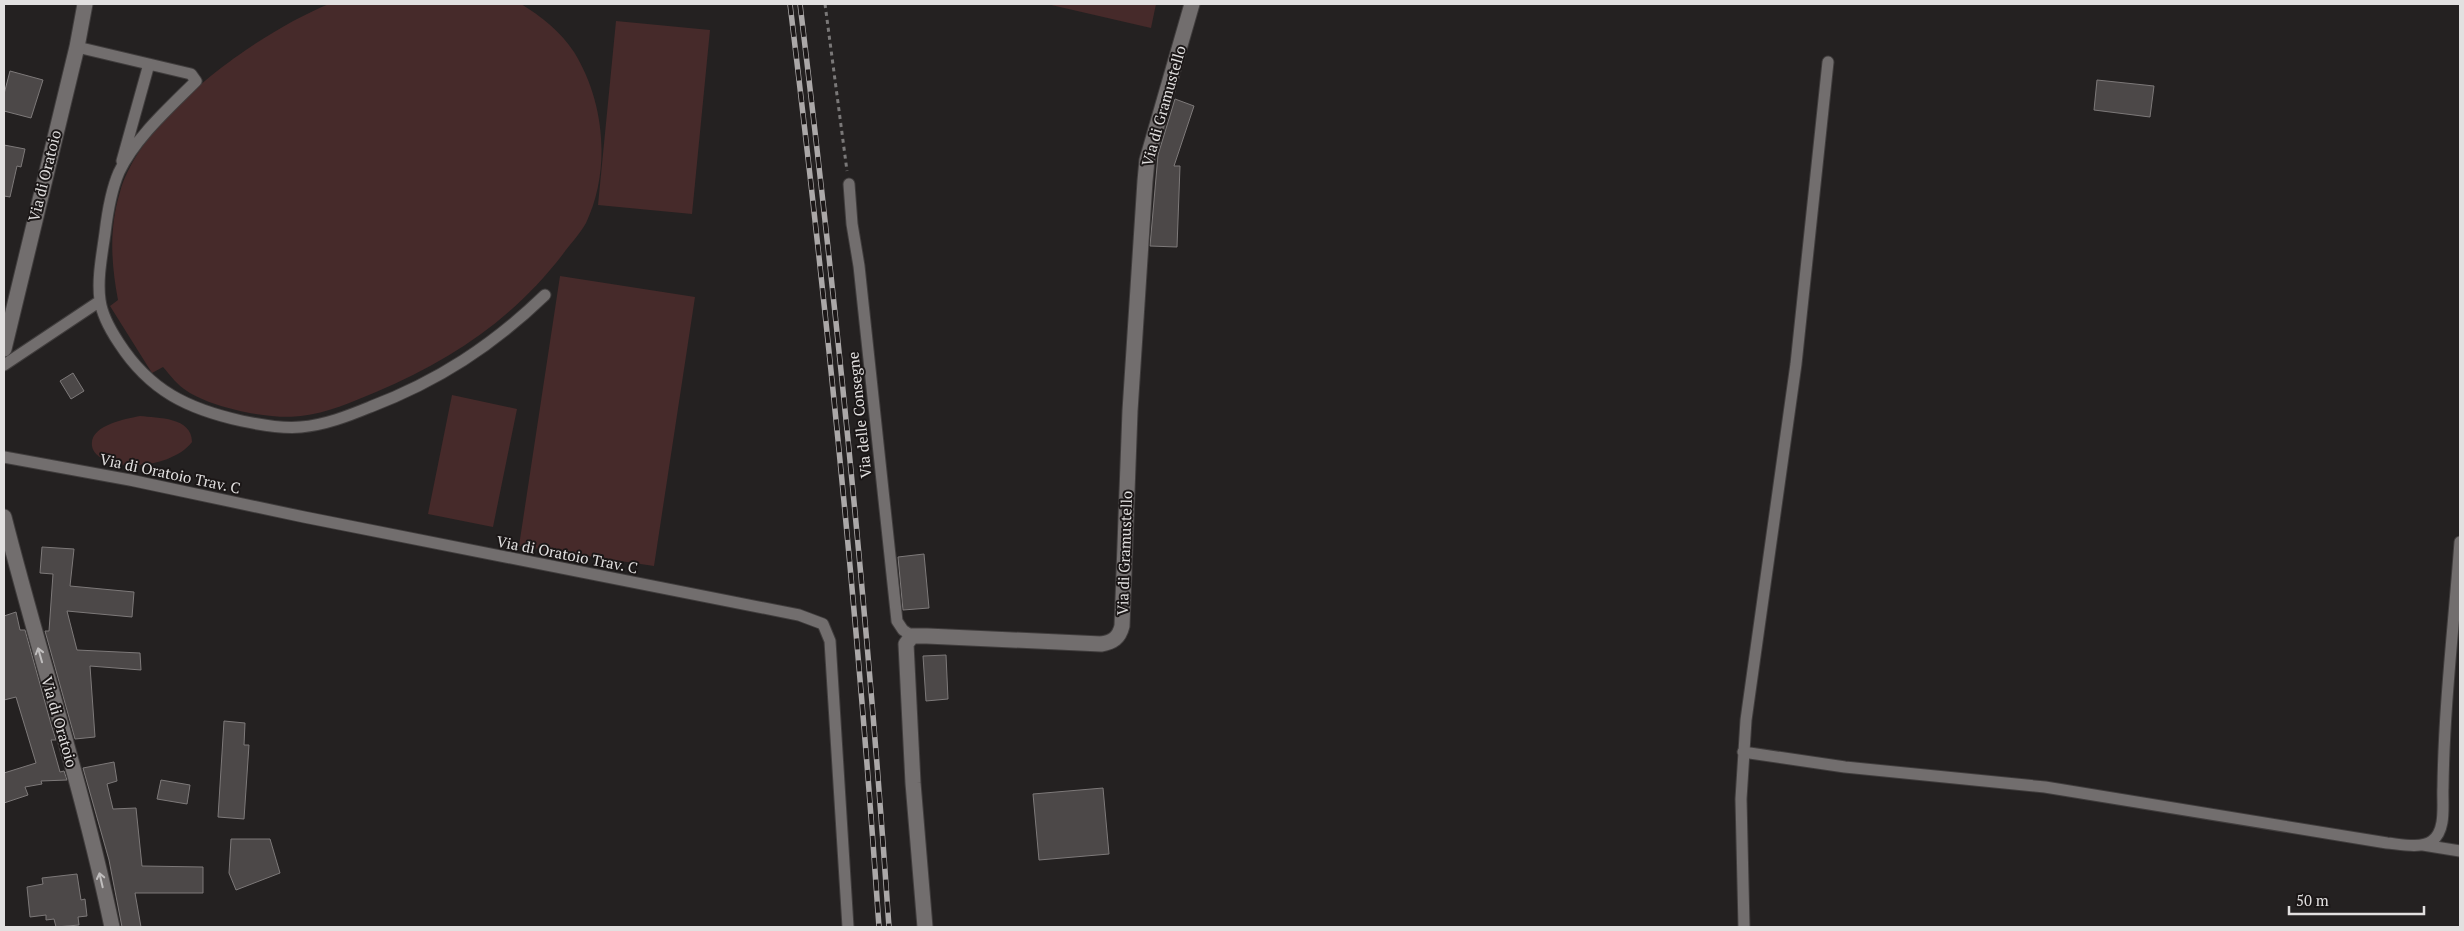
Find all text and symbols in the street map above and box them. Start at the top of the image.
street label: Via di Gramustello [1136,43,1190,168]
street label: Via di Oratoio [23,128,65,224]
street label: Via delle Consegne [842,351,876,479]
street label: Via di Oratoio Trav. C [98,448,242,498]
street label: Via di Gramustello [1112,490,1136,616]
street label: Via di Oratoio Trav. C [495,531,639,578]
one-way arrow [35,648,44,664]
street label: Via di Oratoio [37,674,82,769]
one-way arrow [96,872,105,888]
scale bar [2289,884,2424,916]
text: 50 m [2296,890,2329,910]

